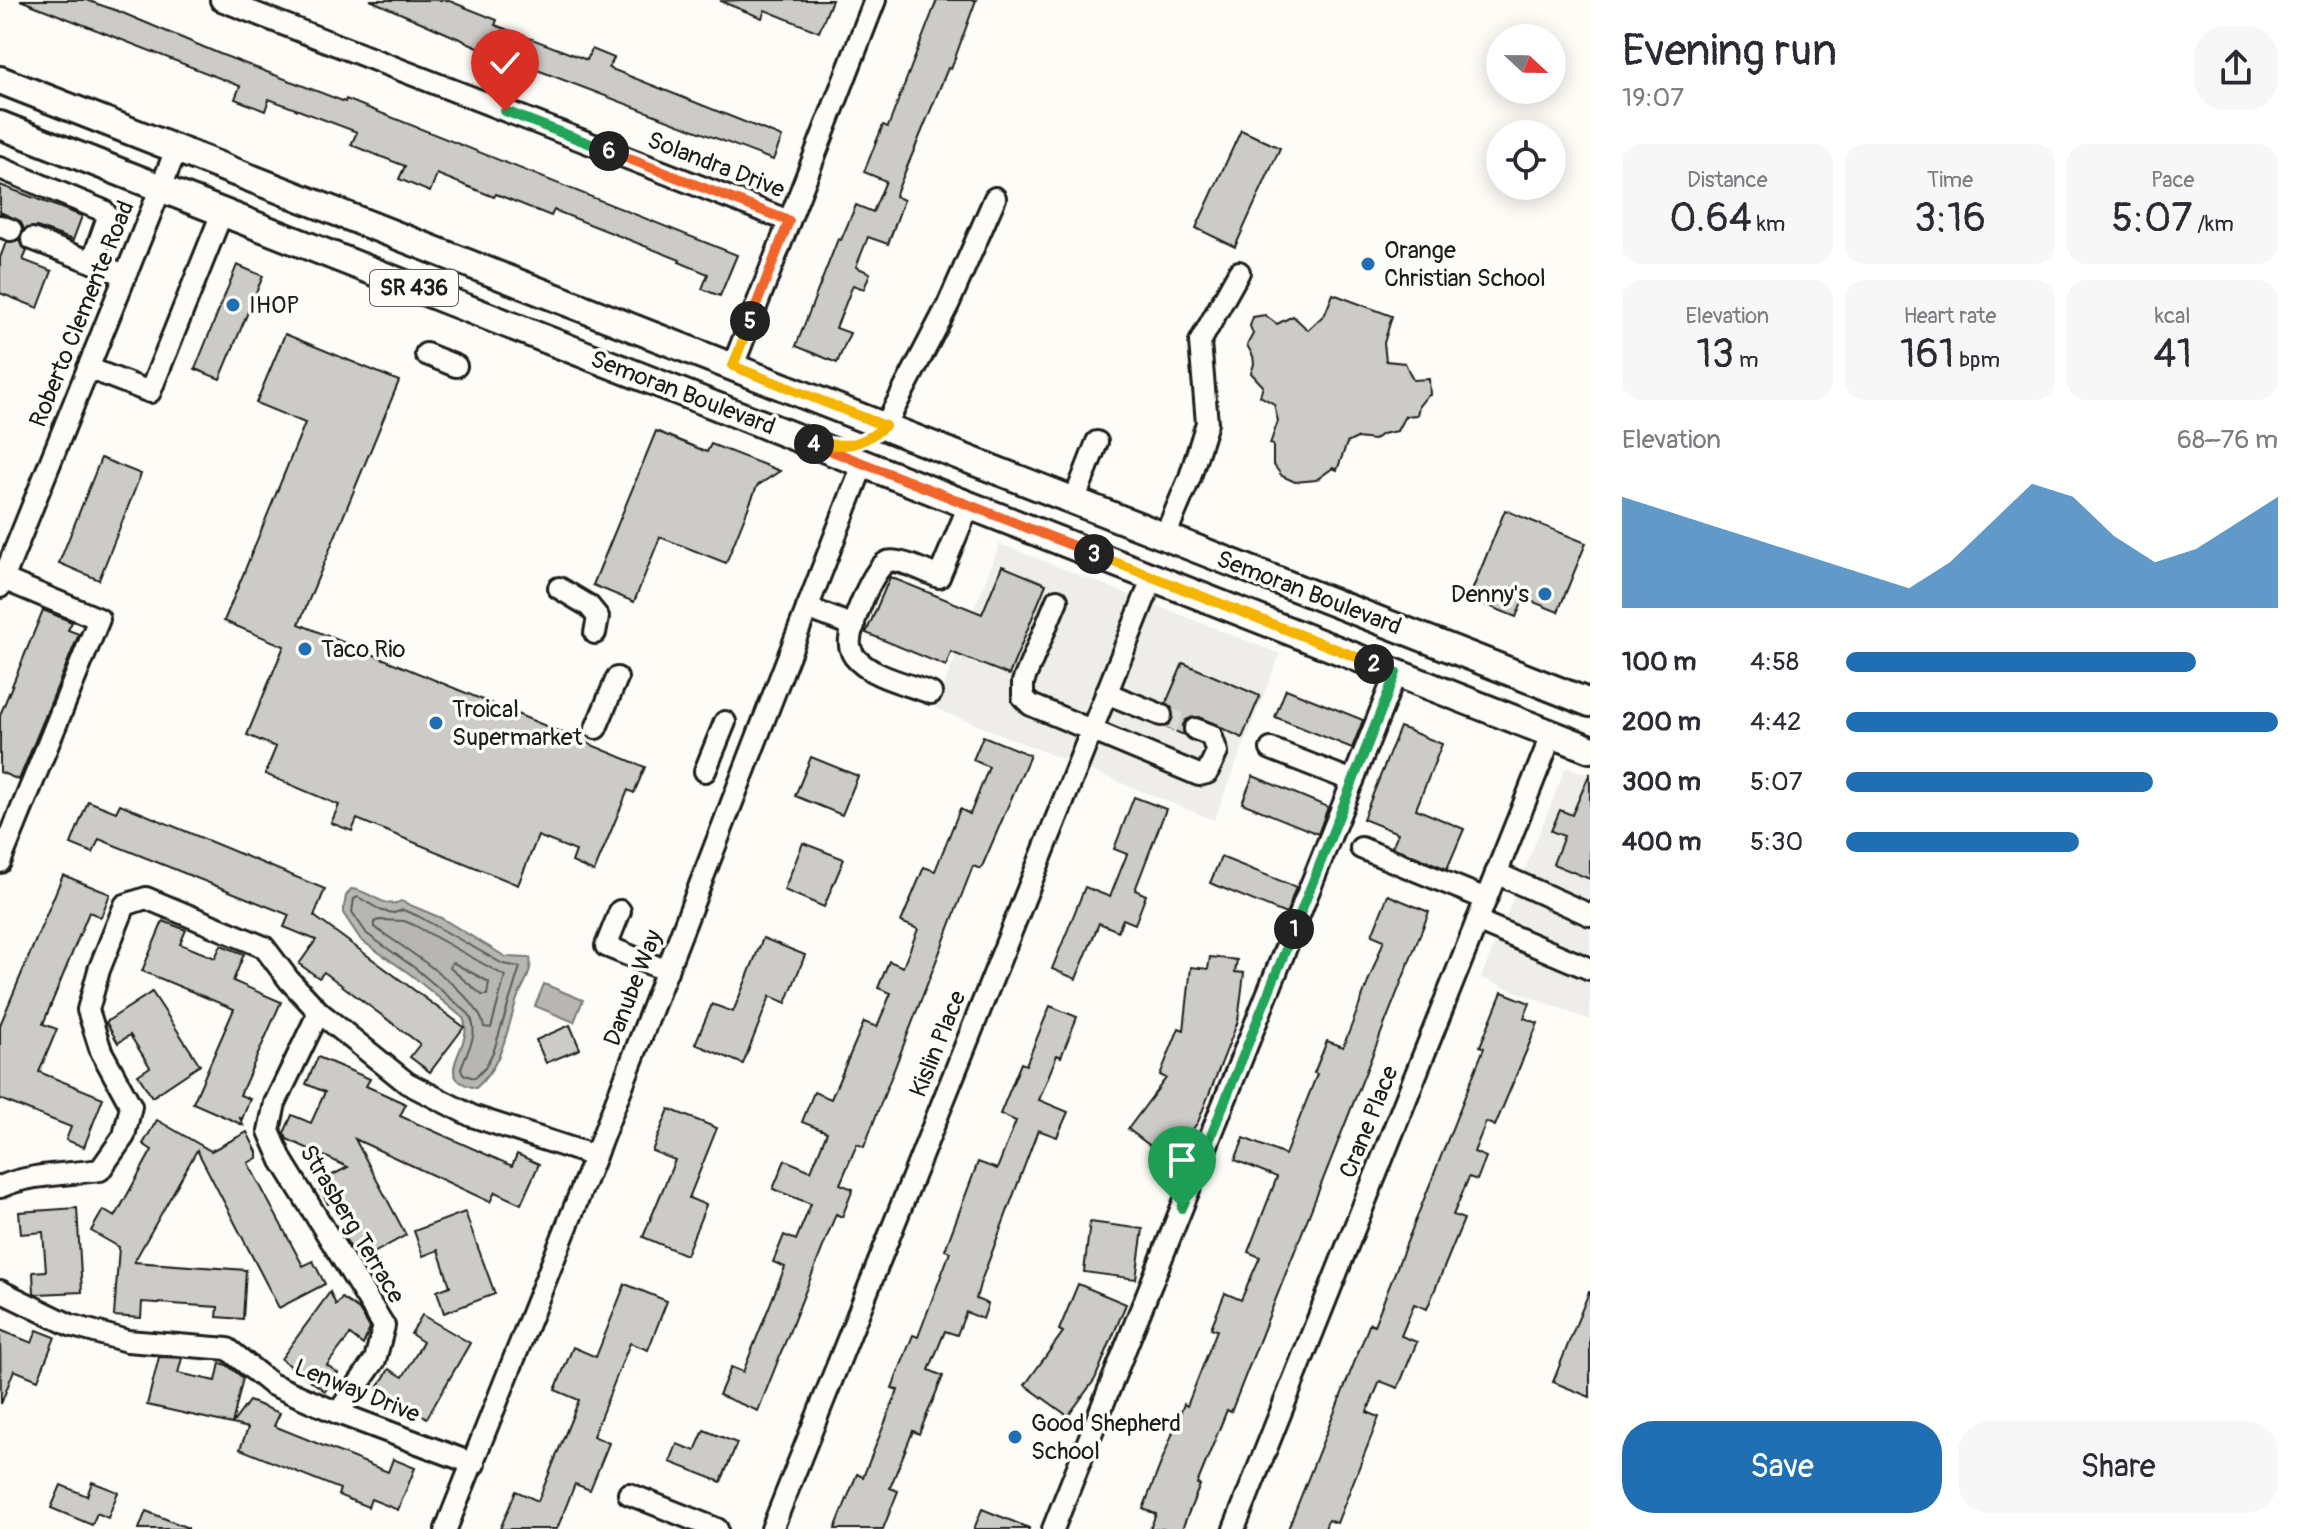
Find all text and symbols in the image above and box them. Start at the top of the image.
north arrow [1486,24,1566,104]
map controls [1486,24,1566,200]
text: Evening run [1622,24,1837,79]
button: share [2194,26,2278,110]
pin [471,29,539,111]
icon: check [483,41,527,85]
text: 19:07 [1622,82,1684,114]
button: locate [1486,120,1566,200]
street label: Solandra Drive [643,126,789,204]
pin: 6 [589,131,629,171]
text: 6 [603,137,615,165]
text: Distance [1687,166,1768,194]
text: Time [1927,166,1973,194]
text: Pace [2151,166,2194,194]
text: 0.64 [1669,194,1752,243]
text: 3:16 [1914,194,1986,243]
text: 5:07 [2112,194,2192,243]
street label: Roberto Clemente Road [23,197,141,431]
text: km [1752,210,1785,238]
text: /km [2192,210,2234,238]
place label: Orange Christian School [1384,236,1546,293]
marker: Orange Christian School [1359,255,1377,273]
road number: SR 436 [370,270,458,306]
place label: IHOP [249,291,299,320]
marker: IHOP [224,296,242,314]
pin: 5 [730,301,770,341]
text: Elevation [1685,302,1769,330]
text: Heart rate [1904,302,1996,330]
text: kcal [2155,302,2191,330]
text: 5 [744,307,756,335]
text: 13 [1696,330,1734,379]
text: 161 [1900,330,1955,379]
text: 41 [2153,330,2192,379]
street label: Semoran Boulevard [587,344,779,442]
text: m [1734,346,1758,374]
text: bpm [1955,346,2000,374]
pin: 4 [794,424,834,464]
text: Elevation [1622,424,1721,456]
text: 68–76 m [2177,424,2278,456]
text: 4 [808,430,820,458]
pin: 3 [1074,534,1114,574]
text: 3 [1088,540,1100,568]
street label: Semoran Boulevard [1213,544,1405,642]
place label: Denny's [1451,580,1529,609]
marker: Denny's [1536,585,1554,603]
place label: Taco Rio [321,635,405,664]
marker: Taco Rio [296,640,314,658]
pin: 2 [1354,644,1394,684]
text: 100 m [1622,646,1696,678]
text: 4:58 [1750,646,1799,678]
text: 2 [1368,650,1380,678]
place label: Troical Supermarket [452,695,583,752]
text: 200 m [1622,706,1701,738]
text: 4:42 [1750,706,1802,738]
marker: Troical Supermarket [427,714,445,732]
text: 300 m [1622,766,1701,798]
text: 5:07 [1750,766,1803,798]
text: 400 m [1622,826,1701,858]
text: 5:30 [1750,826,1803,858]
pin: 1 [1274,909,1314,949]
text: 1 [1290,915,1298,943]
street label: Danube Way [598,926,668,1050]
street label: Kislin Place [904,986,973,1101]
street label: Crane Place [1333,1061,1405,1182]
pin [1148,1126,1216,1208]
icon: arrive [1160,1138,1204,1182]
street label: Strasberg Terrace [293,1140,411,1309]
street label: Lenway Drive [290,1353,424,1429]
place label: Good Shepherd School [1031,1409,1181,1466]
button: Save [1622,1421,1942,1513]
button: Share [1958,1421,2278,1513]
marker: Good Shepherd School [1006,1428,1024,1446]

